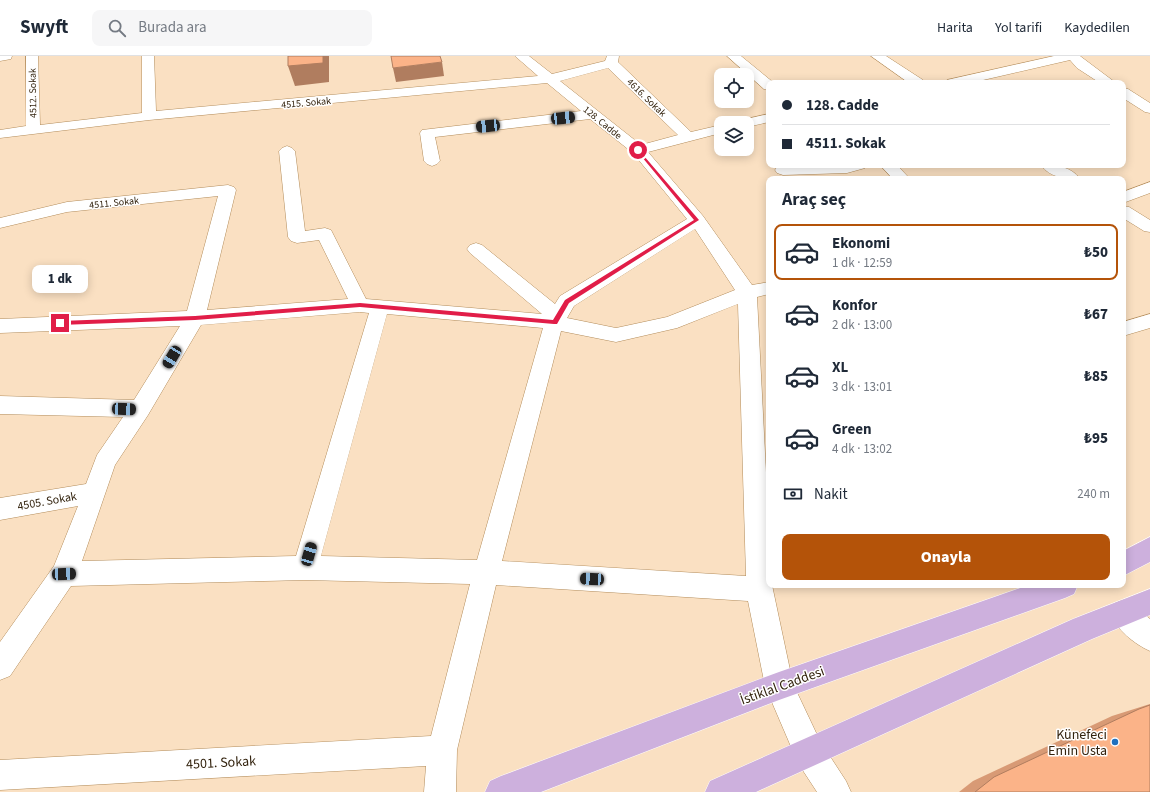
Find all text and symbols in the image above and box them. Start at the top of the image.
search box [92,10,372,46]
text: Swyft [20,14,68,41]
icon: search [106,17,128,39]
text: Burada ara [138,17,207,38]
text: Harita [937,18,973,38]
text: Yol tarifi [995,18,1042,38]
text: Kaydedilen [1064,18,1130,38]
street label: 4512. Sokak [26,68,40,118]
map controls [714,68,754,156]
button: locate [714,68,754,108]
street label: 4616. Sokak [623,75,669,120]
street label: 4515. Sokak [281,94,332,112]
text: 128. Cadde [806,95,879,116]
street label: 128. Cadde [580,103,625,143]
car [550,111,576,125]
button: layers [714,116,754,156]
car [475,119,501,133]
text: 4511. Sokak [806,133,886,154]
route start [629,141,647,159]
text: Araç seç [782,187,846,212]
street label: 4511. Sokak [89,193,140,213]
text: Ekonomi [832,233,890,254]
icon: car [784,234,820,270]
text: ₺50 [1084,242,1108,263]
text: 1 dk · 12:59 [832,254,892,272]
callout: 1 dk [32,265,88,293]
text: 1 dk [48,270,72,288]
text: Konfor [832,295,877,316]
icon: car [784,296,820,332]
text: ₺67 [1084,304,1108,325]
route end [51,314,69,332]
text: 2 dk · 13:00 [832,316,892,334]
car [161,344,183,370]
text: XL [832,357,848,378]
icon: car [784,358,820,394]
text: ₺85 [1084,366,1108,387]
text: 3 dk · 13:01 [832,378,892,396]
car [112,403,136,415]
text: Green [832,419,872,440]
icon: car [784,420,820,456]
text: ₺95 [1084,428,1108,449]
text: 4 dk · 13:02 [832,440,892,458]
icon: cash [782,483,804,505]
text: Nakit [814,484,847,505]
text: 240 m [1077,485,1110,503]
street label: 4505. Sokak [16,488,78,515]
button: Onayla [782,534,1110,580]
car [300,541,318,567]
car [52,568,76,580]
car [580,572,604,586]
street label: İstiklal Caddesi [737,661,827,710]
place label: Künefeci Emin Usta [1048,725,1107,761]
marker: Künefeci Emin Usta [1110,737,1120,747]
street label: 4501. Sokak [186,751,257,775]

